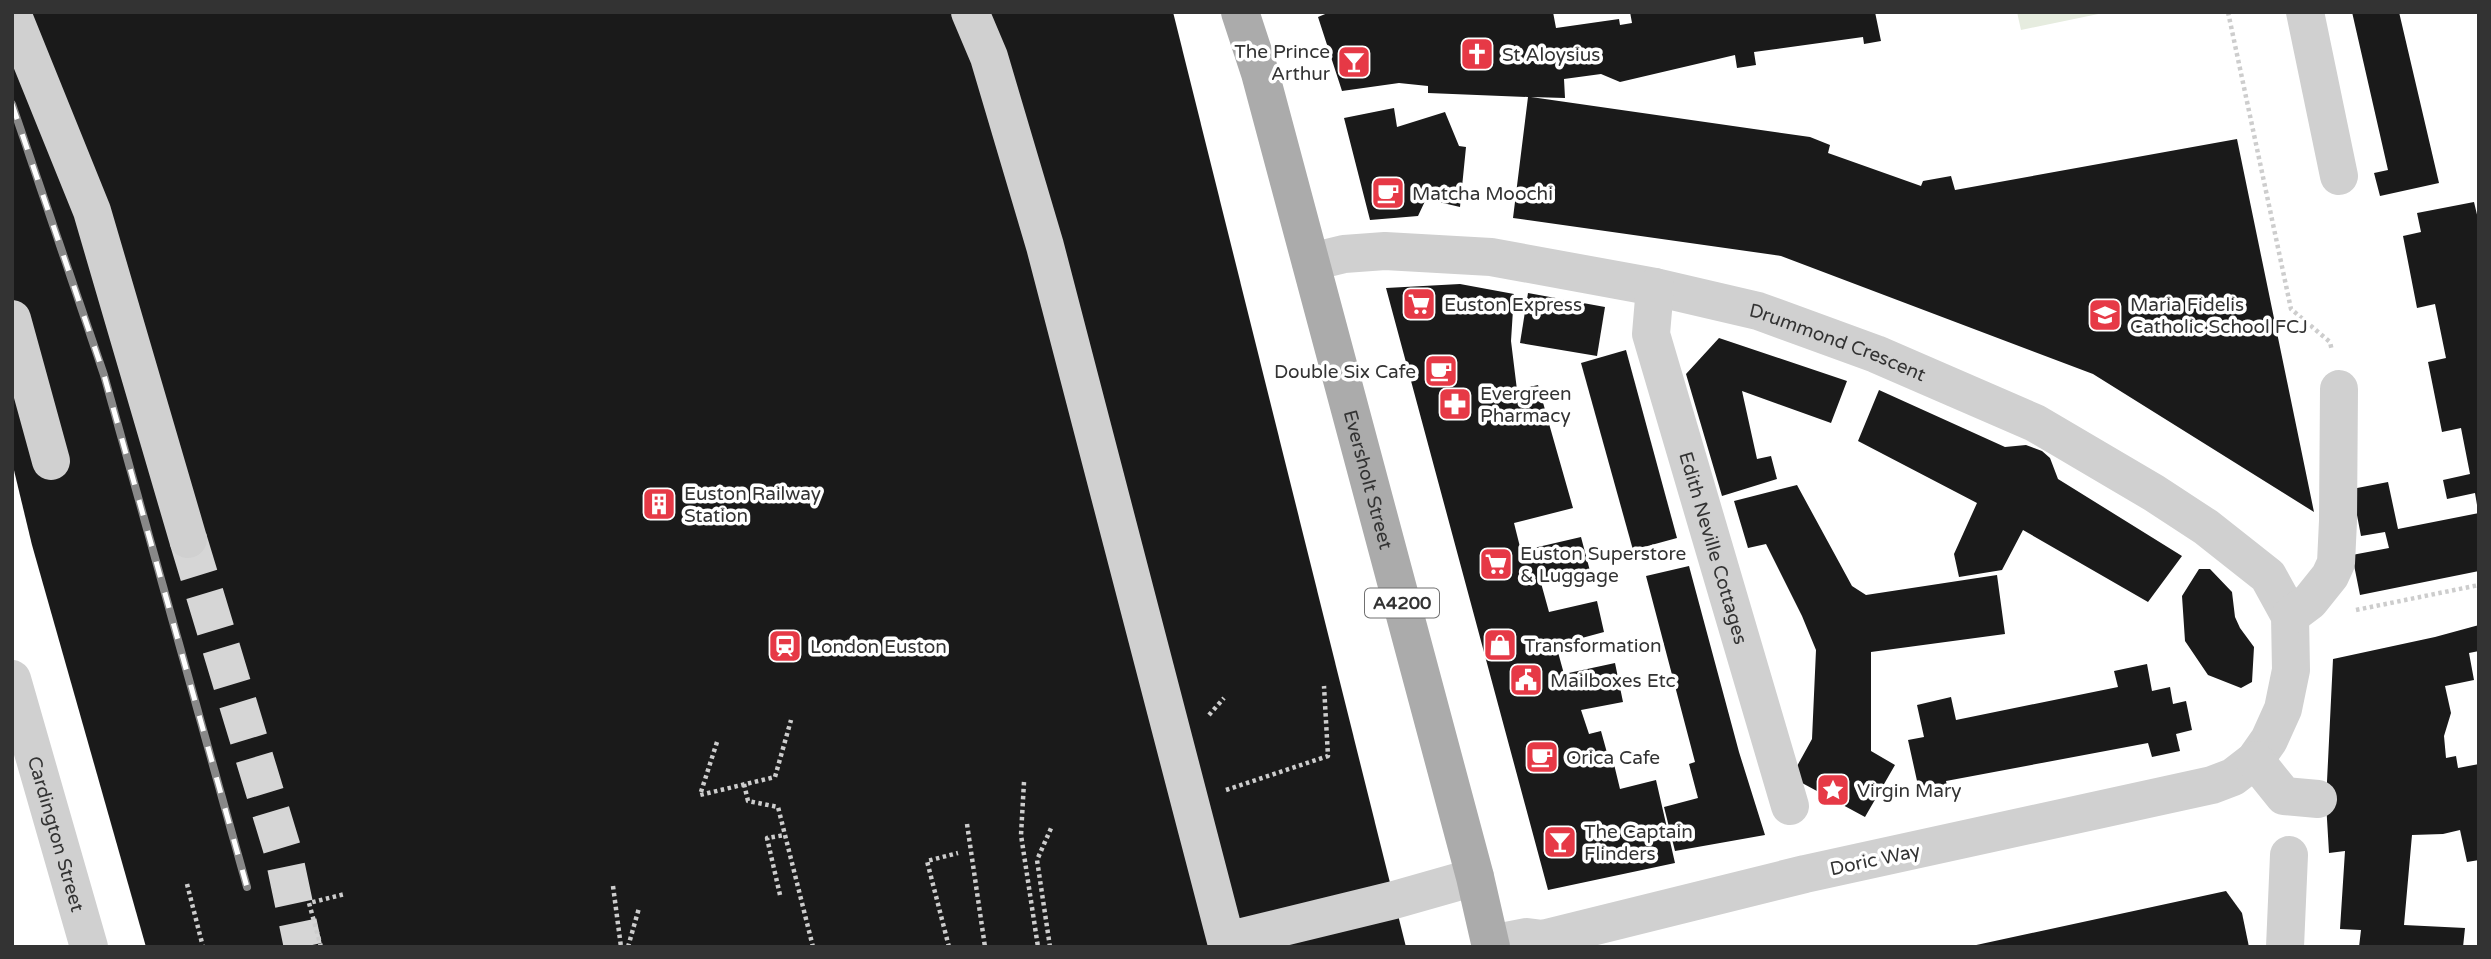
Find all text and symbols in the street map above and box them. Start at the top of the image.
church icon: St Aloysius [1458,35,1496,73]
place label: The Prince Arthur [1234,41,1331,85]
bar icon: The Prince Arthur [1335,43,1373,81]
place label: St Aloysius [1502,44,1600,66]
cafe icon: Matcha Moochi [1369,174,1407,212]
place label: Matcha Moochi [1412,183,1553,205]
supermarket icon: Euston Express [1400,285,1438,323]
place label: Euston Express [1444,294,1582,316]
place label: Maria Fidelis Catholic School FCJ [2130,294,2308,338]
school or university icon: Maria Fidelis Catholic School FCJ [2086,296,2124,334]
street label: Drummond Crescent [1747,299,1929,386]
cafe icon: Double Six Cafe [1422,352,1460,390]
place label: Double Six Cafe [1274,361,1416,383]
place label: Evergreen Pharmacy [1480,383,1572,427]
pharmacy icon: Evergreen Pharmacy [1436,385,1474,423]
street label: Eversholt Street [1339,408,1397,552]
street label: Edith Neville Cottages [1674,449,1752,647]
place label: Euston Railway Station [684,483,821,527]
building icon: Euston Railway Station [640,485,678,523]
place label: Euston Superstore & Luggage [1520,543,1686,587]
supermarket icon: Euston Superstore & Luggage [1477,545,1515,583]
road number: A4200 [1365,588,1439,618]
shop icon: Transformation [1481,626,1519,664]
station icon: London Euston [766,627,804,665]
place label: Transformation [1524,635,1662,657]
place label: London Euston [810,636,947,658]
public building icon: Mailboxes Etc [1507,661,1545,699]
place label: Mailboxes Etc [1550,670,1676,692]
cafe icon: Orica Cafe [1523,738,1561,776]
place label: Orica Cafe [1566,747,1660,769]
street label: Cardington Street [23,754,88,914]
place icon: Virgin Mary [1814,771,1852,809]
place label: Virgin Mary [1857,780,1961,802]
place label: The Captain Flinders [1584,821,1693,865]
bar icon: The Captain Flinders [1541,823,1579,861]
street label: Doric Way [1828,840,1922,880]

